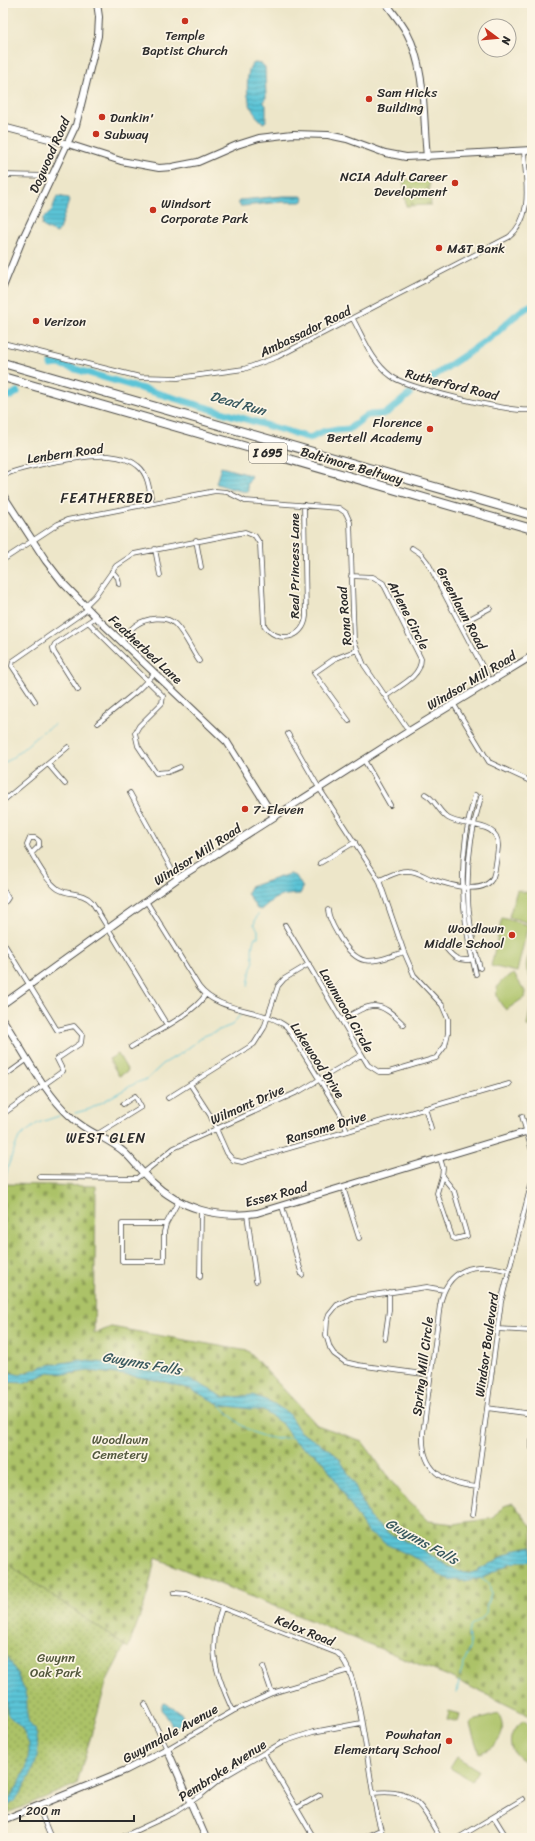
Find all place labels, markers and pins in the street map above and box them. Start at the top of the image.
marker: Temple Baptist Church [180,16,190,26]
place label: Temple Baptist Church [142,24,228,62]
place label: Sam Hicks Building [377,81,438,119]
marker: Sam Hicks Building [364,94,374,104]
place label: Dunkin' [110,106,154,129]
marker: Dunkin' [97,112,107,122]
place label: Subway [104,123,149,146]
marker: Subway [91,129,101,139]
place label: NCIA Adult Career Development [340,165,448,203]
marker: NCIA Adult Career Development [450,178,460,188]
place label: Windsort Corporate Park [161,192,249,230]
marker: Windsort Corporate Park [148,205,158,215]
place label: M&T Bank [447,237,505,260]
marker: M&T Bank [434,243,444,253]
place label: Verizon [44,310,86,333]
marker: Verizon [31,316,41,326]
place label: Florence Bertell Academy [327,411,422,449]
marker: Florence Bertell Academy [425,424,435,434]
place label: 7-Eleven [253,798,304,821]
marker: 7-Eleven [240,804,250,814]
place label: Woodlawn Middle School [424,917,504,955]
marker: Woodlawn Middle School [507,930,517,940]
place label: Powhatan Elementary School [334,1723,441,1761]
marker: Powhatan Elementary School [444,1736,454,1746]

